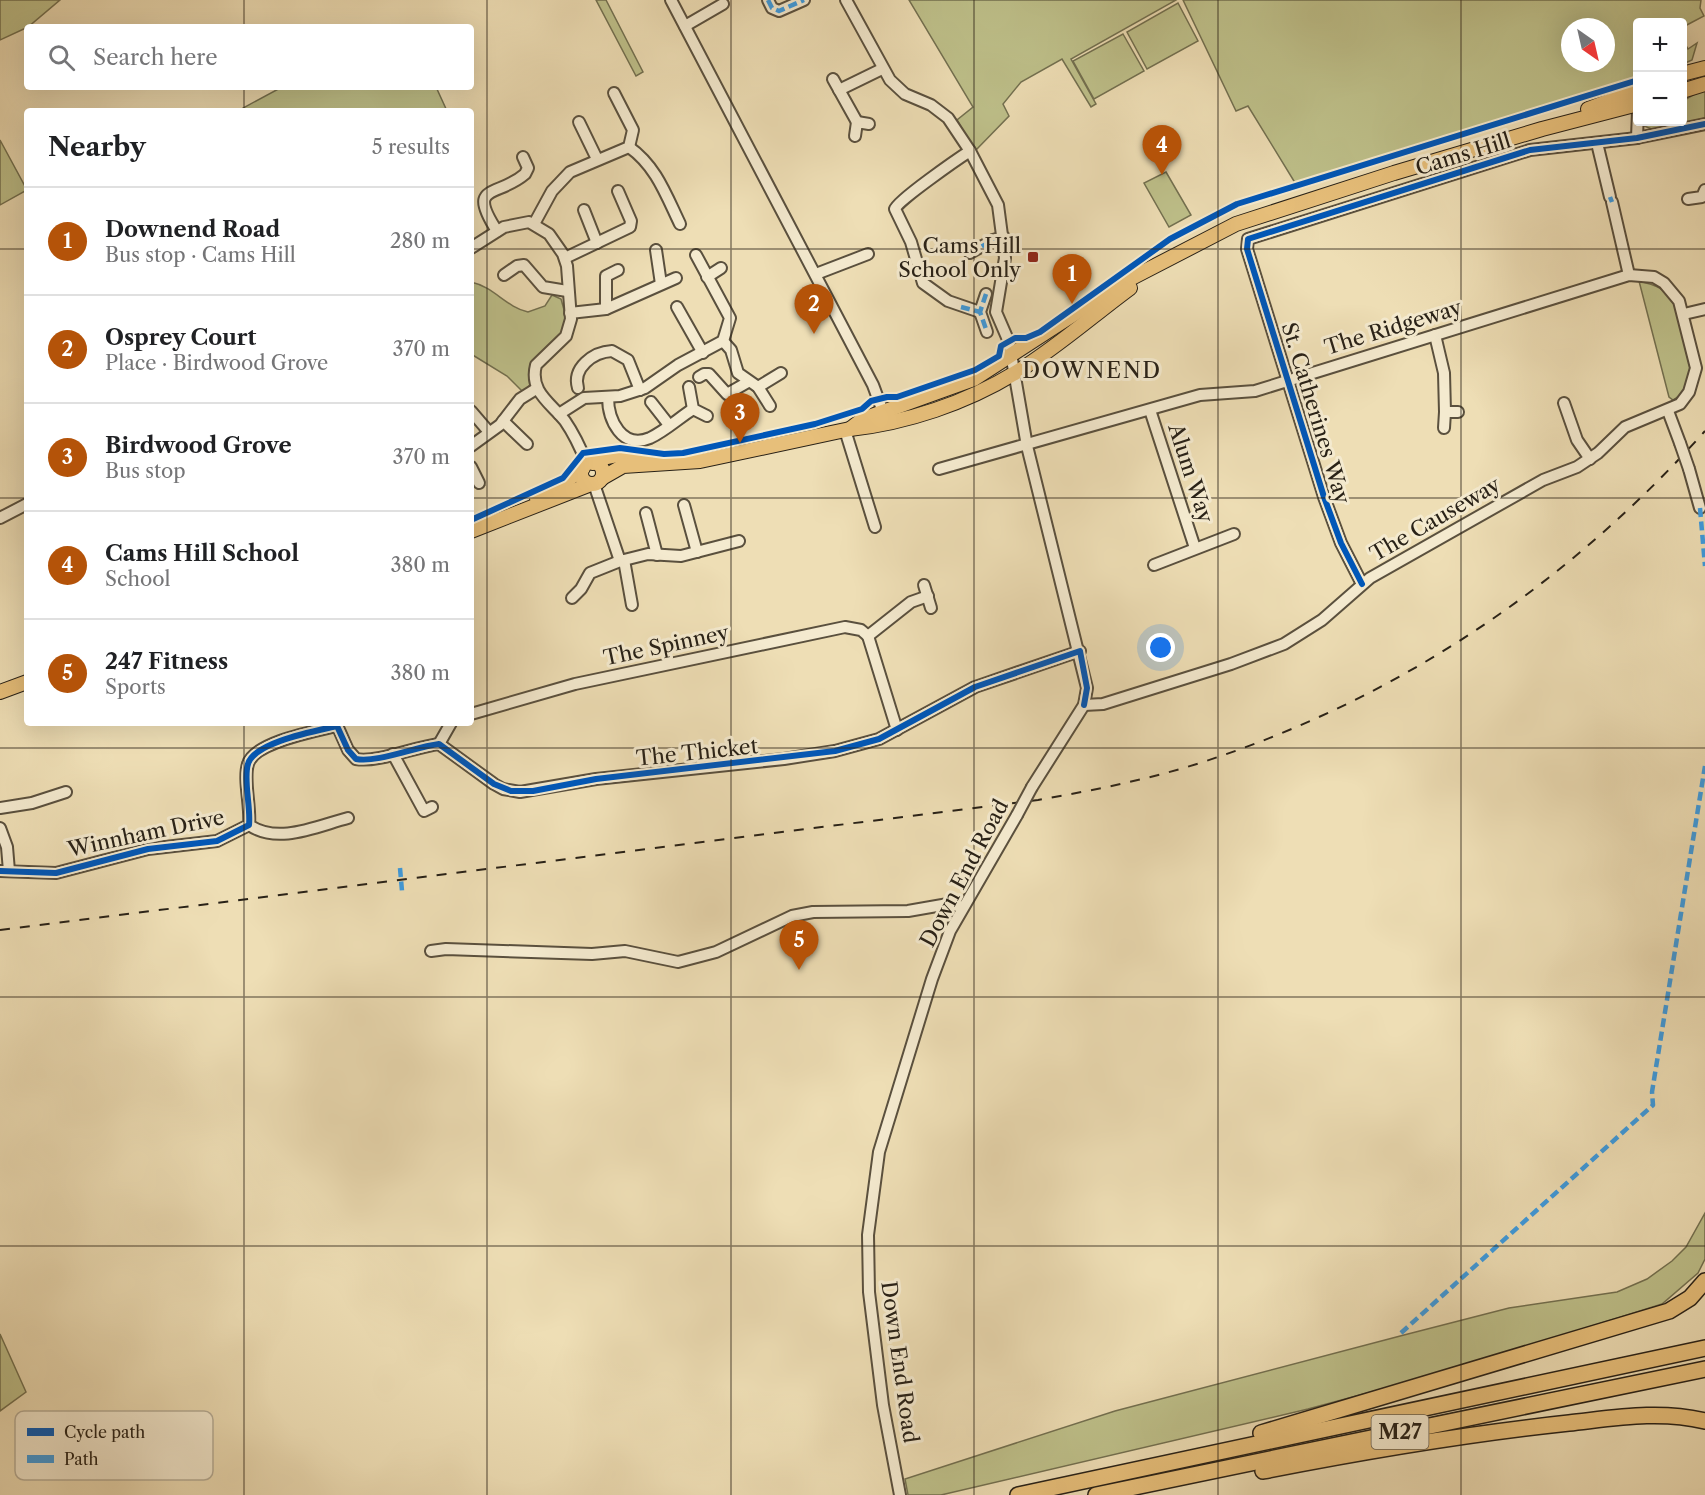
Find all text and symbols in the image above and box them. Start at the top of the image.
north arrow [1561,18,1615,72]
map controls [1633,18,1687,126]
button: + [1633,18,1687,72]
search box [24,24,474,90]
icon: search [45,41,78,74]
text: Search here [93,44,218,71]
button: − [1633,72,1687,126]
pin: 4 [1142,126,1182,175]
street label: Cams Hill [1412,128,1514,180]
text: Nearby [48,131,146,163]
text: 5 results [372,135,450,159]
text: Downend Road [105,216,280,243]
text: 1 [63,229,72,253]
text: 280 m [390,229,450,253]
place label: Cams Hill School Only [898,233,1021,282]
text: Bus stop · Cams Hill [105,243,296,267]
marker: Cams Hill School Only [1026,250,1040,264]
pin: 1 [1052,254,1092,304]
pin: 2 [794,284,834,334]
street label: The Ridgeway [1321,294,1465,360]
street label: St. Catherines Way [1277,319,1356,507]
text: Osprey Court [105,324,256,351]
text: 2 [62,337,73,361]
text: 370 m [393,337,450,361]
text: Place · Birdwood Grove [105,351,328,375]
district label: DOWNEND [1022,357,1162,384]
pin: 3 [720,394,760,443]
street label: Alum Way [1163,419,1219,526]
text: Birdwood Grove [105,432,292,459]
text: 3 [62,445,73,469]
text: 370 m [393,445,450,469]
text: Bus stop [105,459,186,483]
street label: The Causeway [1366,472,1505,566]
text: Cams Hill School [105,540,299,567]
text: 4 [62,553,73,577]
text: 380 m [391,553,450,577]
text: School [105,567,170,591]
street label: The Spinney [601,619,731,670]
your location [1146,633,1175,662]
text: 247 Fitness [105,648,228,675]
text: 5 [62,661,73,685]
text: 380 m [391,661,450,685]
text: Sports [105,675,166,699]
street label: The Thicket [635,733,760,771]
street label: Down End Road [915,795,1013,951]
street label: Winnham Drive [64,804,227,862]
pin: 5 [780,920,818,970]
street label: Down End Road [876,1279,924,1445]
legend [15,1411,213,1480]
road number: M27 [1372,1415,1428,1449]
text: Cycle path [64,1422,145,1442]
text: Path [64,1449,98,1469]

